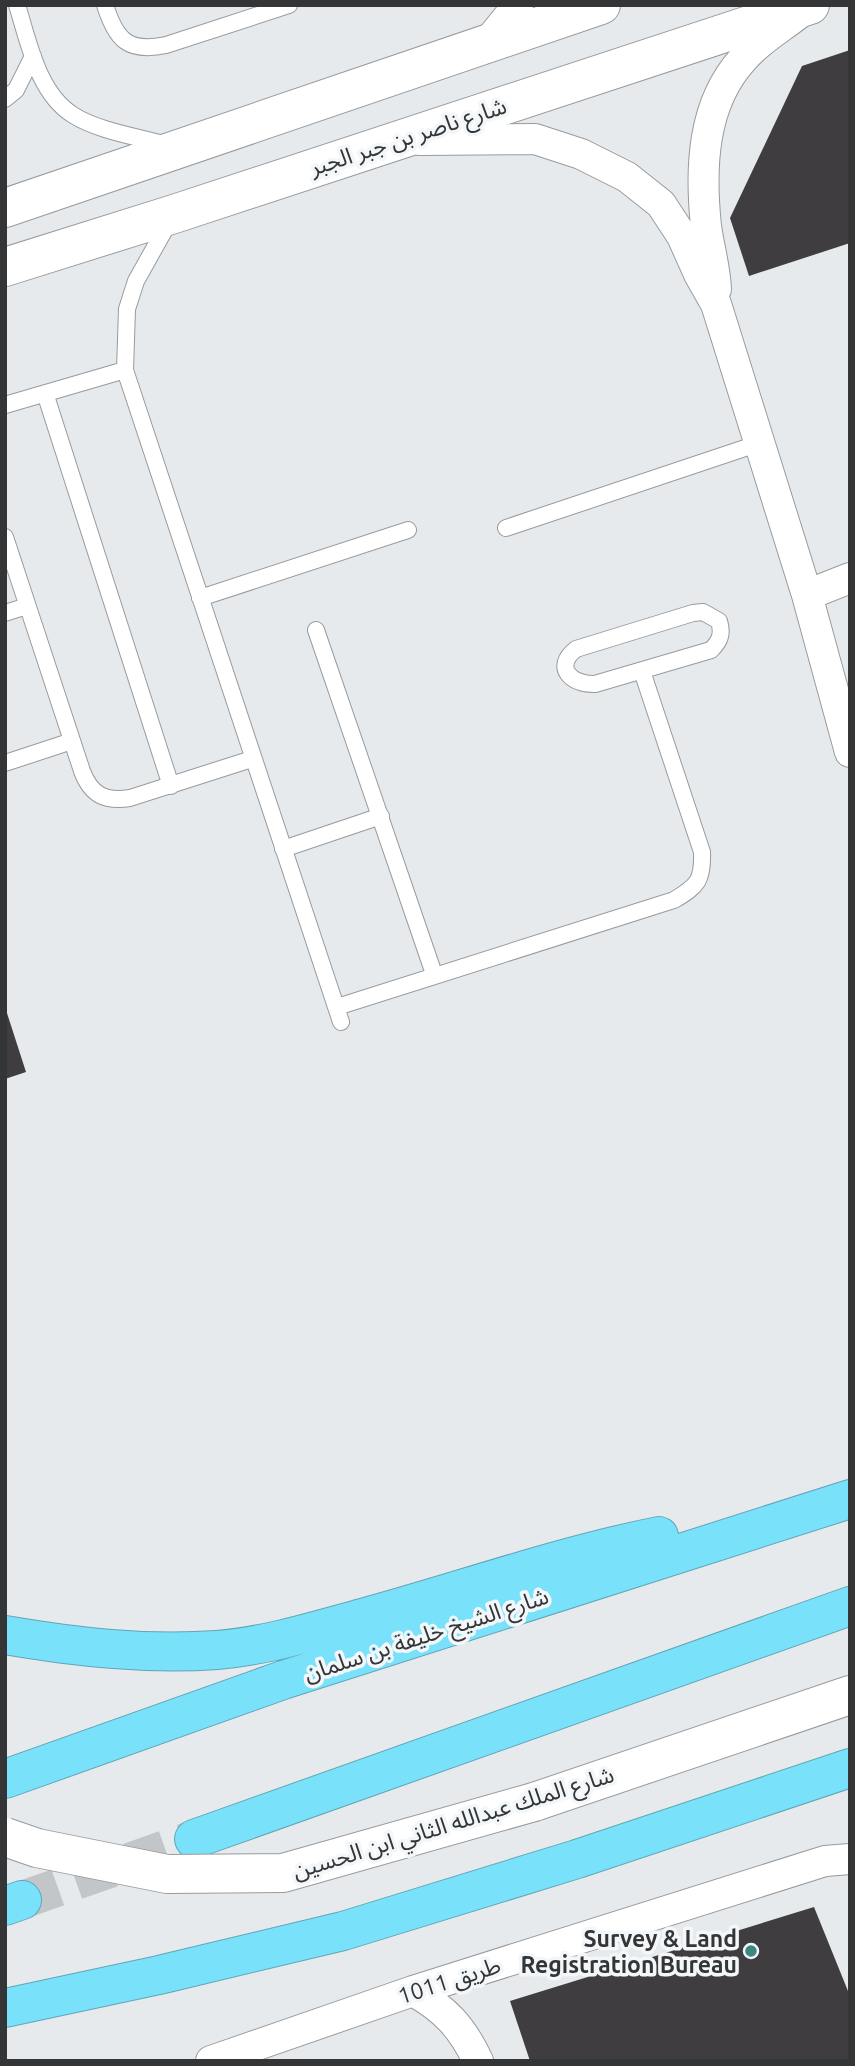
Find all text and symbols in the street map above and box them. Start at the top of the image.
street label: شارع ناصر بن جبر الجبر [306,92,511,185]
street label: شارع الشيخ خليفة بن سلمان [301,1583,553,1690]
street label: شارع الملك عبدالله الثاني ابن الحسين [289,1761,618,1888]
place label: Survey & Land Registration Bureau [520,1926,737,1977]
marker: Survey & Land Registration Bureau [743,1943,759,1959]
street label: طريق 1011 [394,1952,504,2010]

